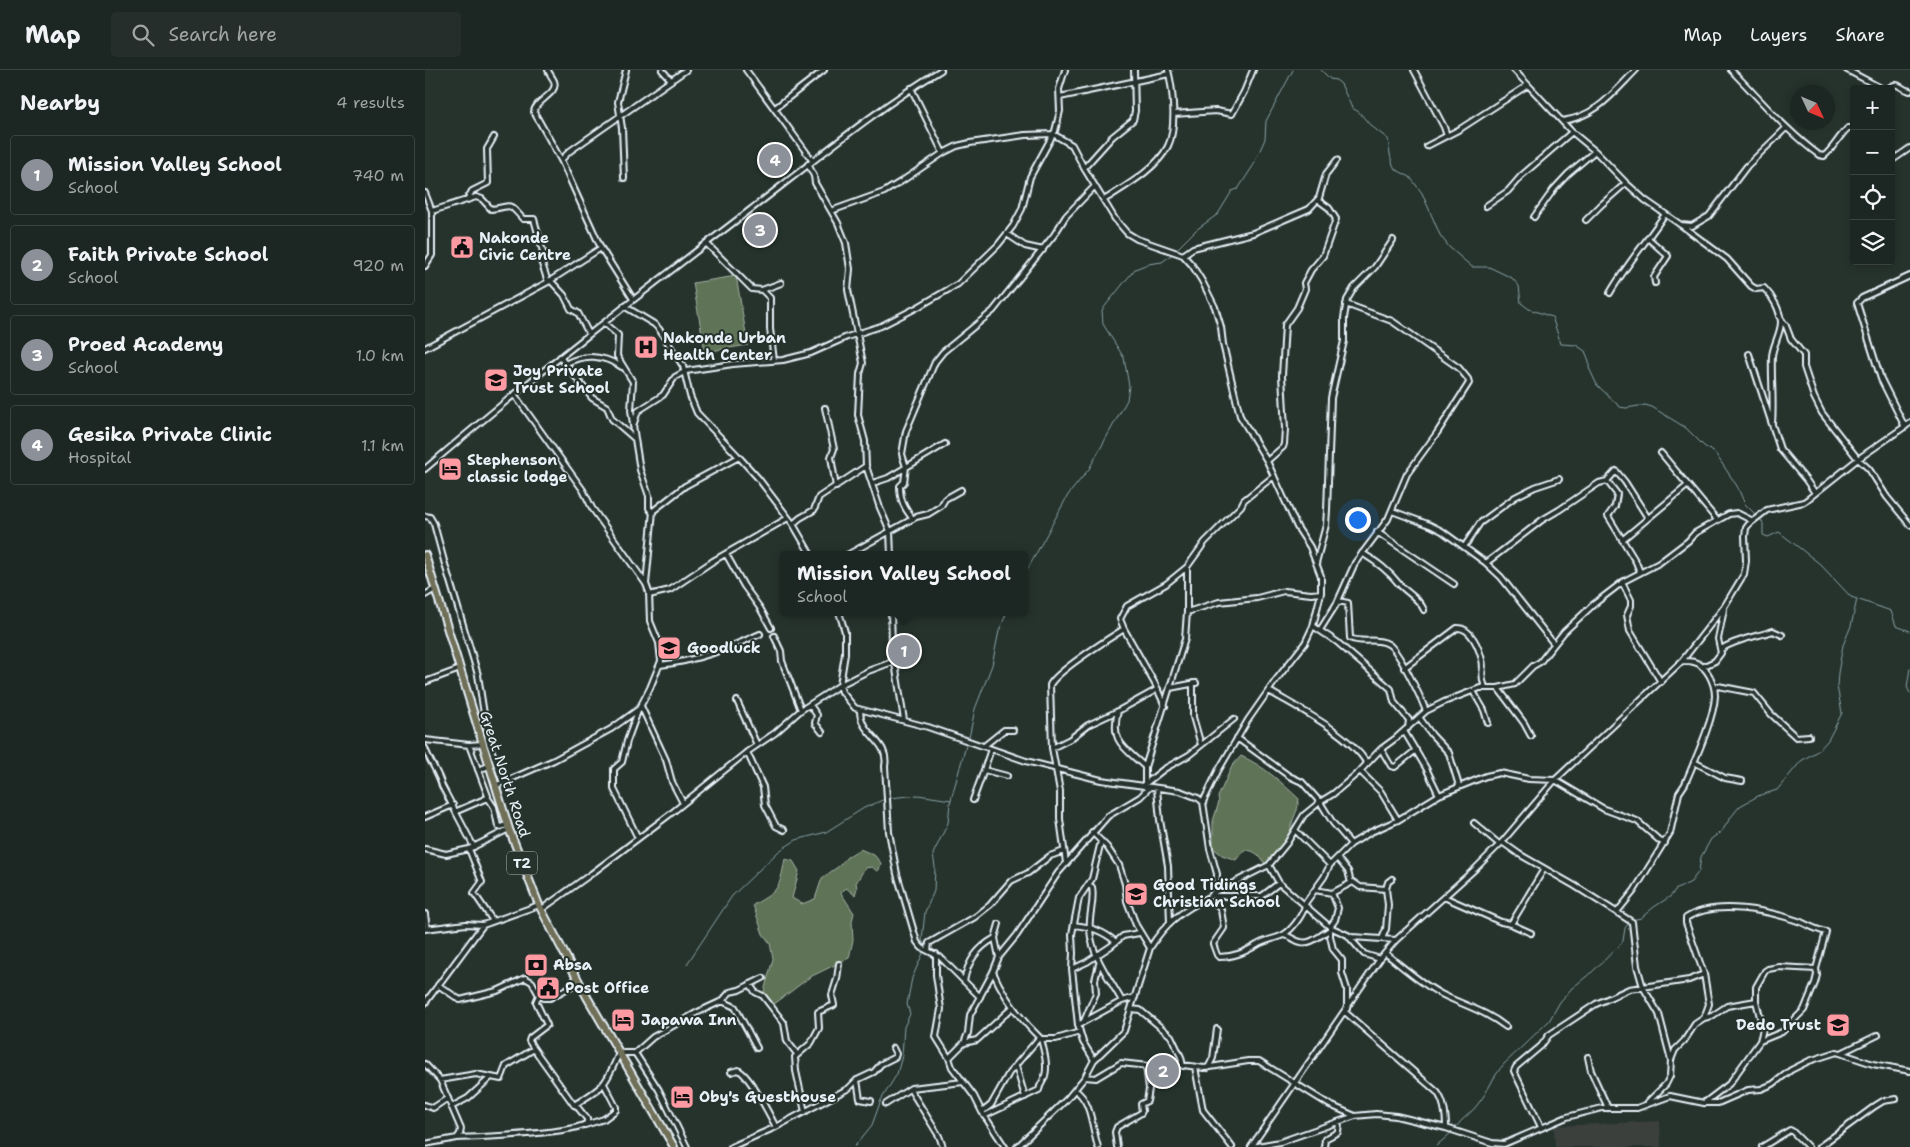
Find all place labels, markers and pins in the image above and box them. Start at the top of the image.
pin: 4 [759,141,791,179]
pin: 3 [744,211,776,249]
place label: Nakonde Civic Centre [479,228,571,265]
public building icon: Nakonde Civic Centre [449,234,475,260]
place label: Nakonde Urban Health Center [663,328,786,365]
hospital icon: Nakonde Urban Health Center [633,334,659,360]
place label: Joy Private Trust School [513,361,610,398]
school or university icon: Joy Private Trust School [483,367,509,393]
place label: Stephenson classic lodge [467,450,567,487]
hotel icon: Stephenson classic lodge [437,456,463,482]
pin: 1 [888,632,920,670]
school or university icon: Goodluck [656,635,682,661]
place label: Goodluck [687,638,761,658]
place label: Good Tidings Christian School [1153,875,1280,912]
school or university icon: Good Tidings Christian School [1123,881,1149,907]
bank icon: Absa [523,952,549,978]
place label: Absa [553,955,593,975]
public building icon: Post Office [535,975,561,1001]
place label: Post Office [565,978,649,998]
hotel icon: Japawa Inn [610,1007,636,1033]
place label: Japawa Inn [641,1010,737,1030]
school or university icon: Dedo Trust [1825,1012,1851,1038]
place label: Dedo Trust [1736,1015,1821,1035]
pin: 2 [1147,1052,1179,1090]
hotel icon: Oby's Guesthouse [669,1084,695,1110]
place label: Oby's Guesthouse [699,1087,836,1107]

